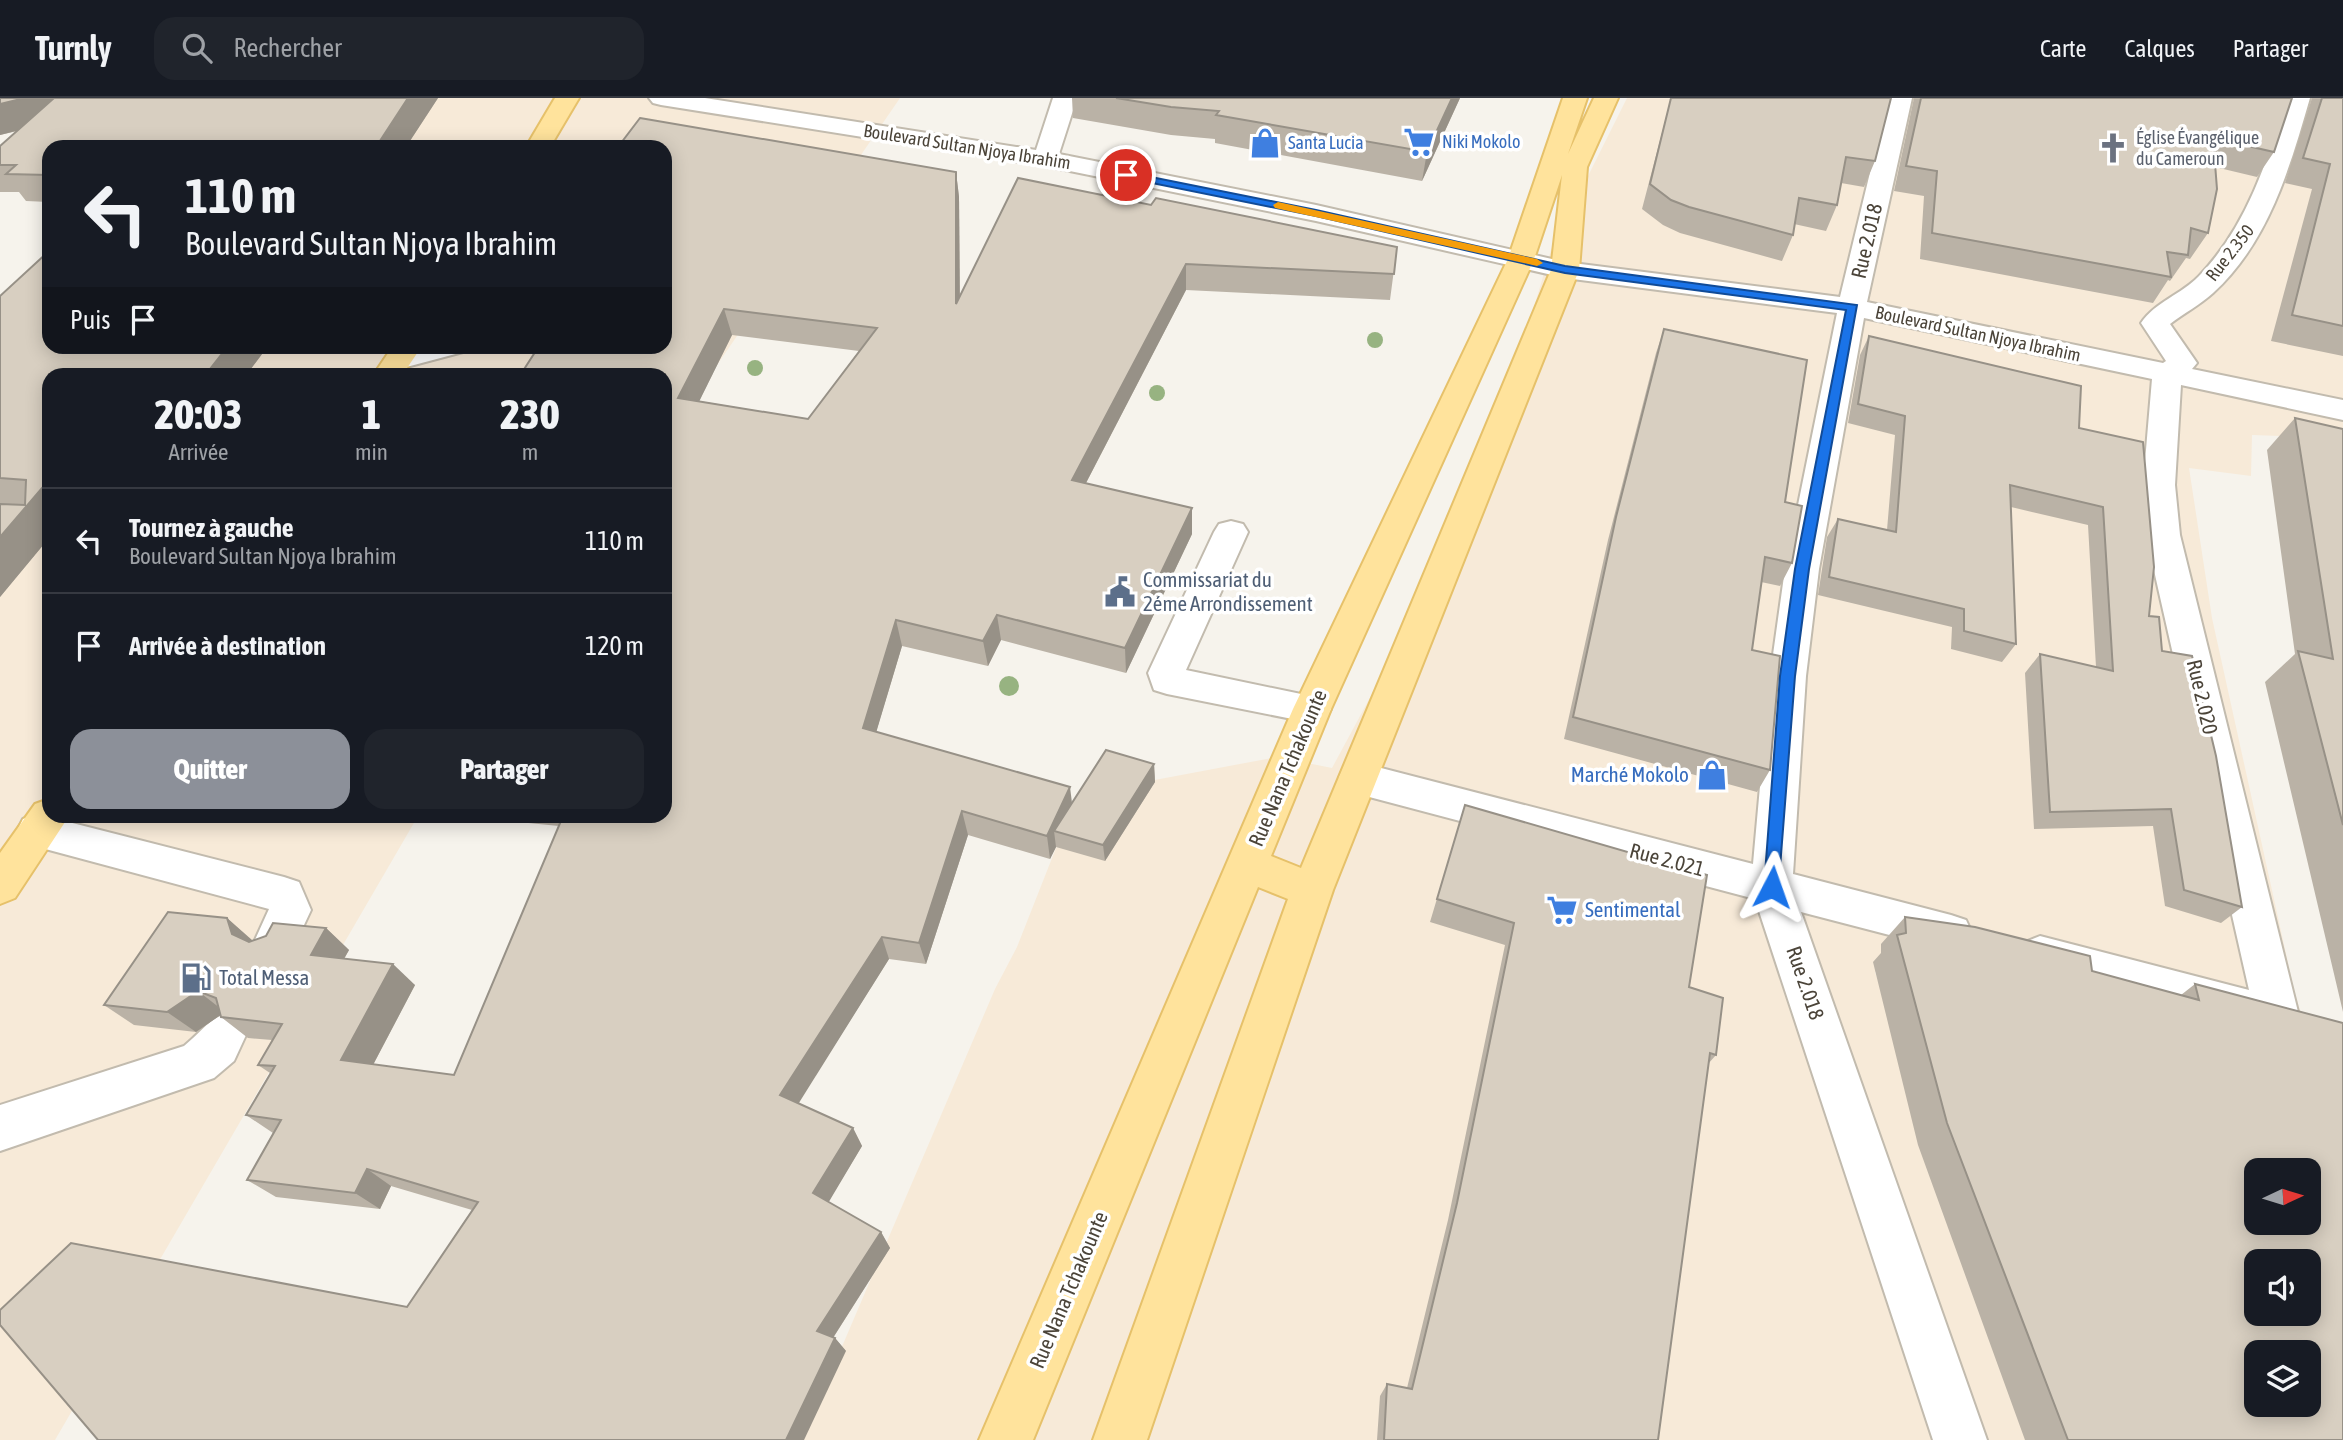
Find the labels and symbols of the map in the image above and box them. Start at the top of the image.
street label: Boulevard Sultan Njoya Ibrahim [862,120,1072,173]
supermarket icon: Niki Mokolo [1402,125,1436,159]
shop icon: Santa Lucia [1248,126,1282,160]
place label: Église Évangélique du Cameroun [2136,127,2259,169]
place label: Niki Mokolo [1442,131,1520,152]
church icon: Église Évangélique du Cameroun [2096,131,2130,165]
place label: Santa Lucia [1288,132,1364,153]
pin [1096,145,1156,205]
street label: Rue 2.018 [1846,201,1886,281]
street label: Rue 2.350 [2201,220,2258,285]
street label: Boulevard Sultan Njoya Ibrahim [1874,301,2083,366]
place label: Commissariat du 2éme Arrondissement [1143,567,1313,615]
public building icon: Commissariat du 2éme Arrondissement [1103,575,1137,609]
street label: Rue 2.020 [2183,657,2223,737]
street label: Rue Nana Tchakounte [1243,686,1331,850]
shop icon: Marché Mokolo [1695,758,1729,792]
place label: Marché Mokolo [1571,762,1689,786]
street label: Rue 2.021 [1627,838,1707,880]
position arrow [1735,850,1809,924]
supermarket icon: Sentimental [1545,893,1579,927]
place label: Sentimental [1585,897,1681,921]
street label: Rue 2.018 [1782,943,1830,1023]
fuel station icon: Total Messa [179,961,213,995]
place label: Total Messa [219,965,309,989]
north arrow [2244,1158,2320,1236]
street label: Rue Nana Tchakounte [1024,1208,1112,1372]

